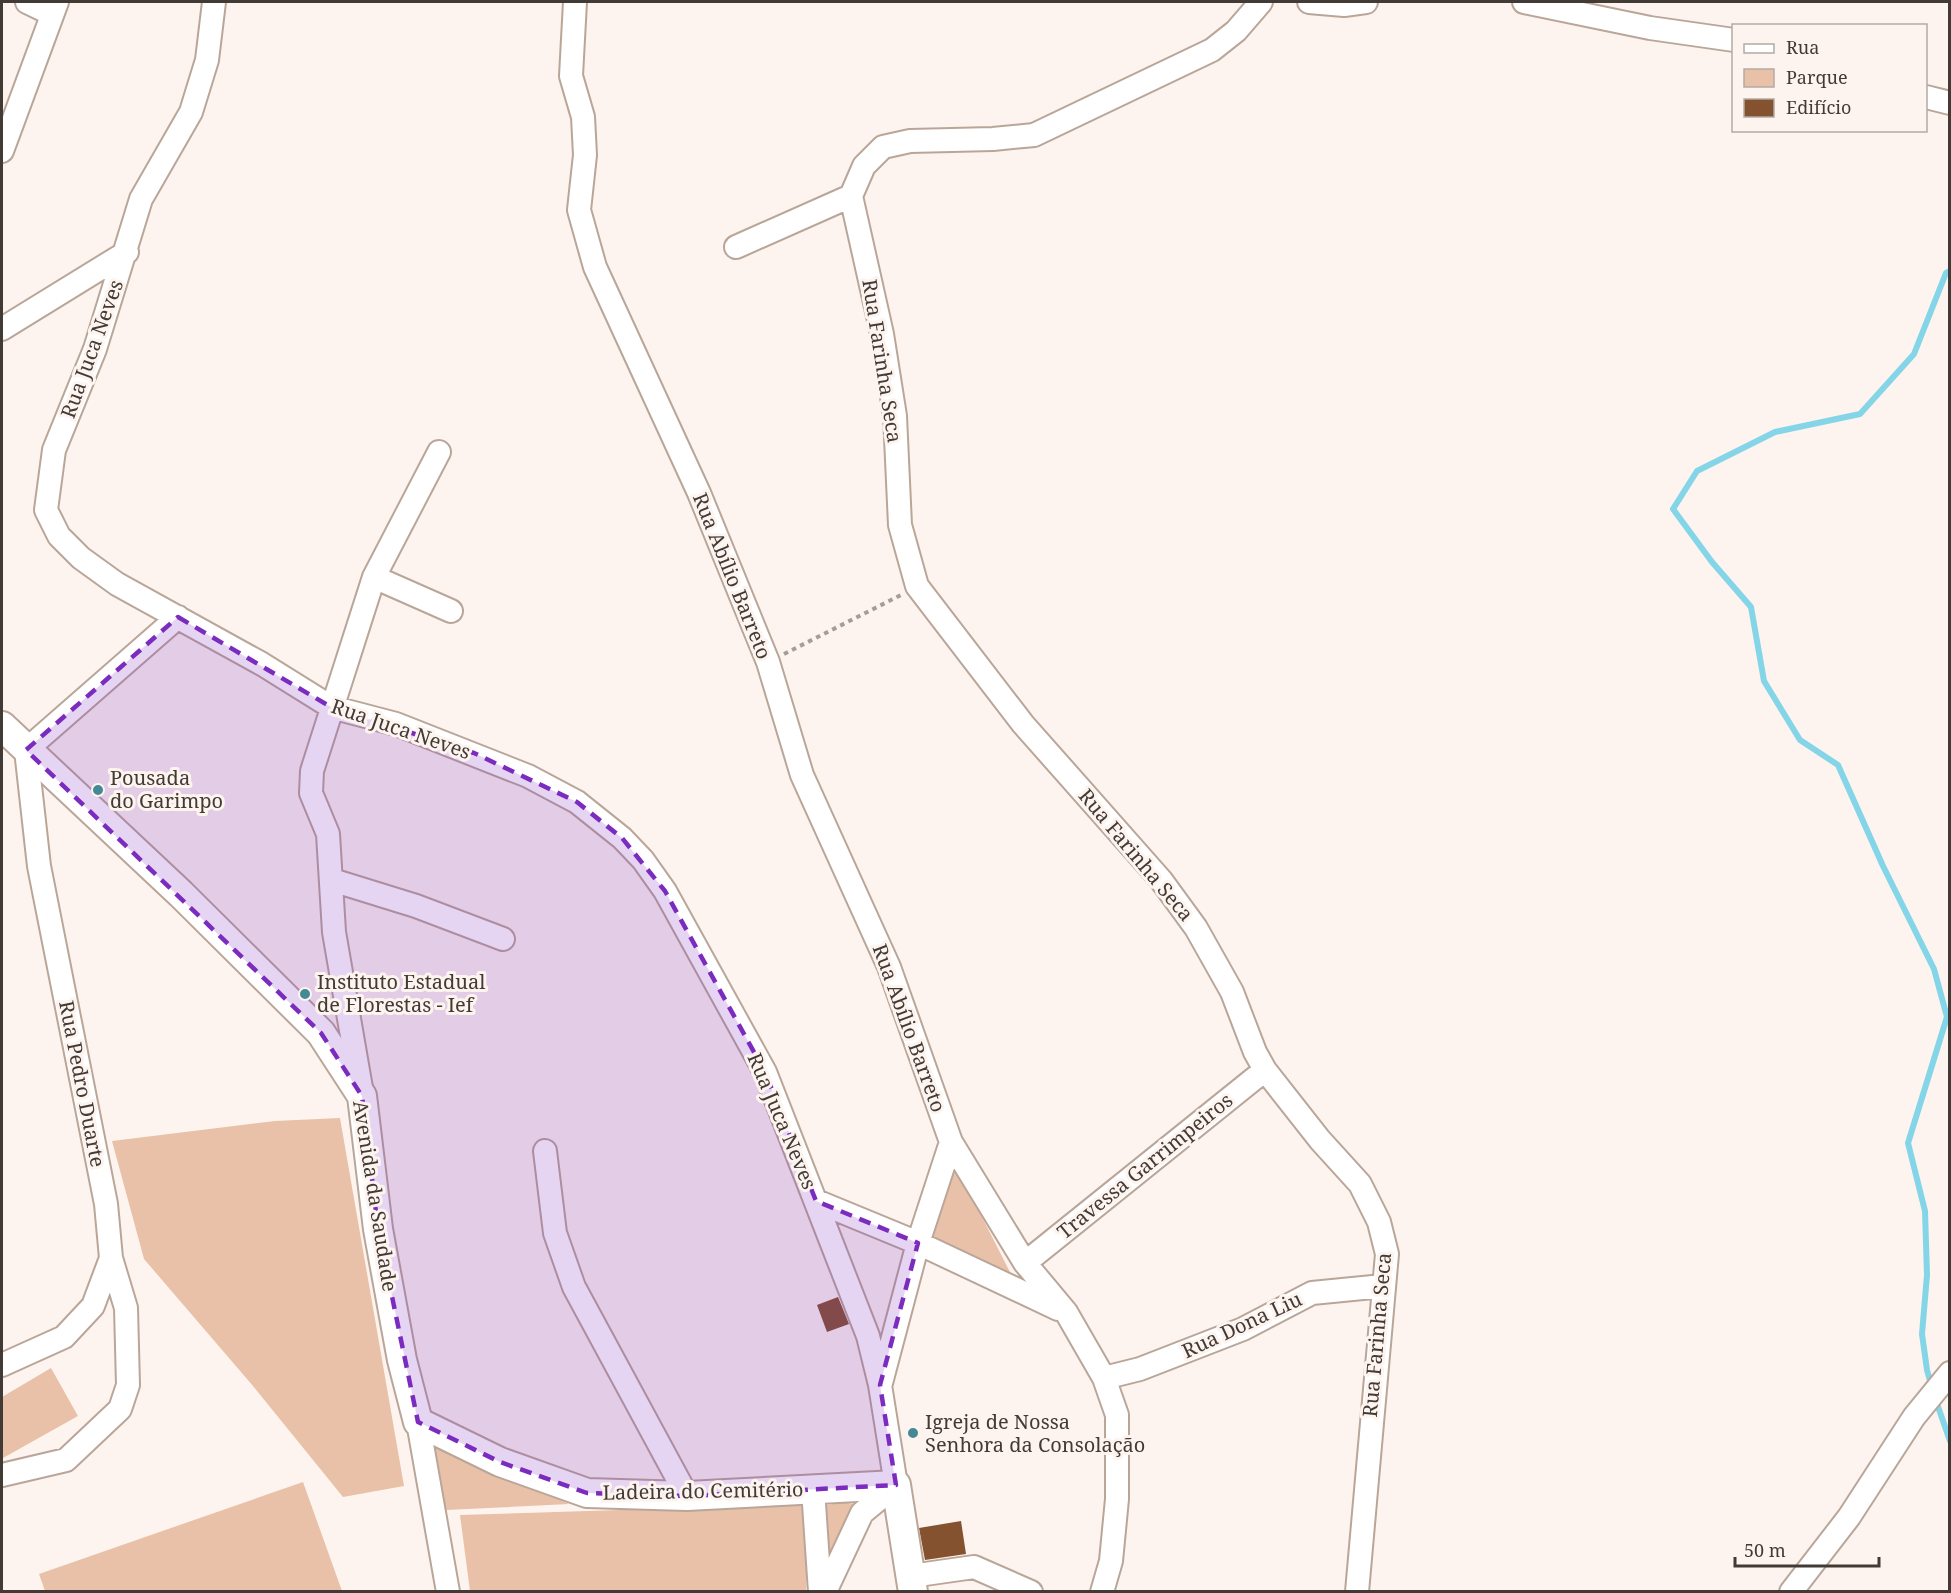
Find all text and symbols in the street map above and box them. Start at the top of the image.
legend [1732,24,1927,132]
text: Rua [1786,35,1819,59]
text: Parque [1786,65,1848,89]
text: Edifício [1786,95,1851,119]
street label: Rua Juca Neves [54,276,129,422]
street label: Rua Farinha Seca [856,277,909,445]
street label: Rua Abílio Barreto [687,489,778,663]
street label: Rua Juca Neves [328,692,474,765]
place label: Pousada do Garimpo [110,764,223,814]
marker: Pousada do Garimpo [91,783,105,797]
street label: Rua Farinha Seca [1073,783,1200,927]
street label: Rua Abílio Barreto [867,940,952,1116]
place label: Instituto Estadual de Florestas - Ief [317,968,485,1018]
marker: Instituto Estadual de Florestas - Ief [298,987,312,1001]
street label: Rua Pedro Duarte [53,998,112,1170]
street label: Rua Juca Neves [742,1048,823,1193]
street label: Travessa Garrimpeiros [1051,1086,1238,1245]
street label: Avenida da Saudade [347,1098,404,1294]
street label: Rua Farinha Seca [1356,1252,1397,1418]
street label: Rua Dona Liu [1177,1285,1306,1364]
place label: Igreja de Nossa Senhora da Consolação [925,1408,1145,1458]
marker: Igreja de Nossa Senhora da Consolação [906,1426,920,1440]
street label: Ladeira do Cemitério [602,1475,804,1506]
scale bar [1735,1530,1879,1568]
text: 50 m [1744,1538,1786,1562]

